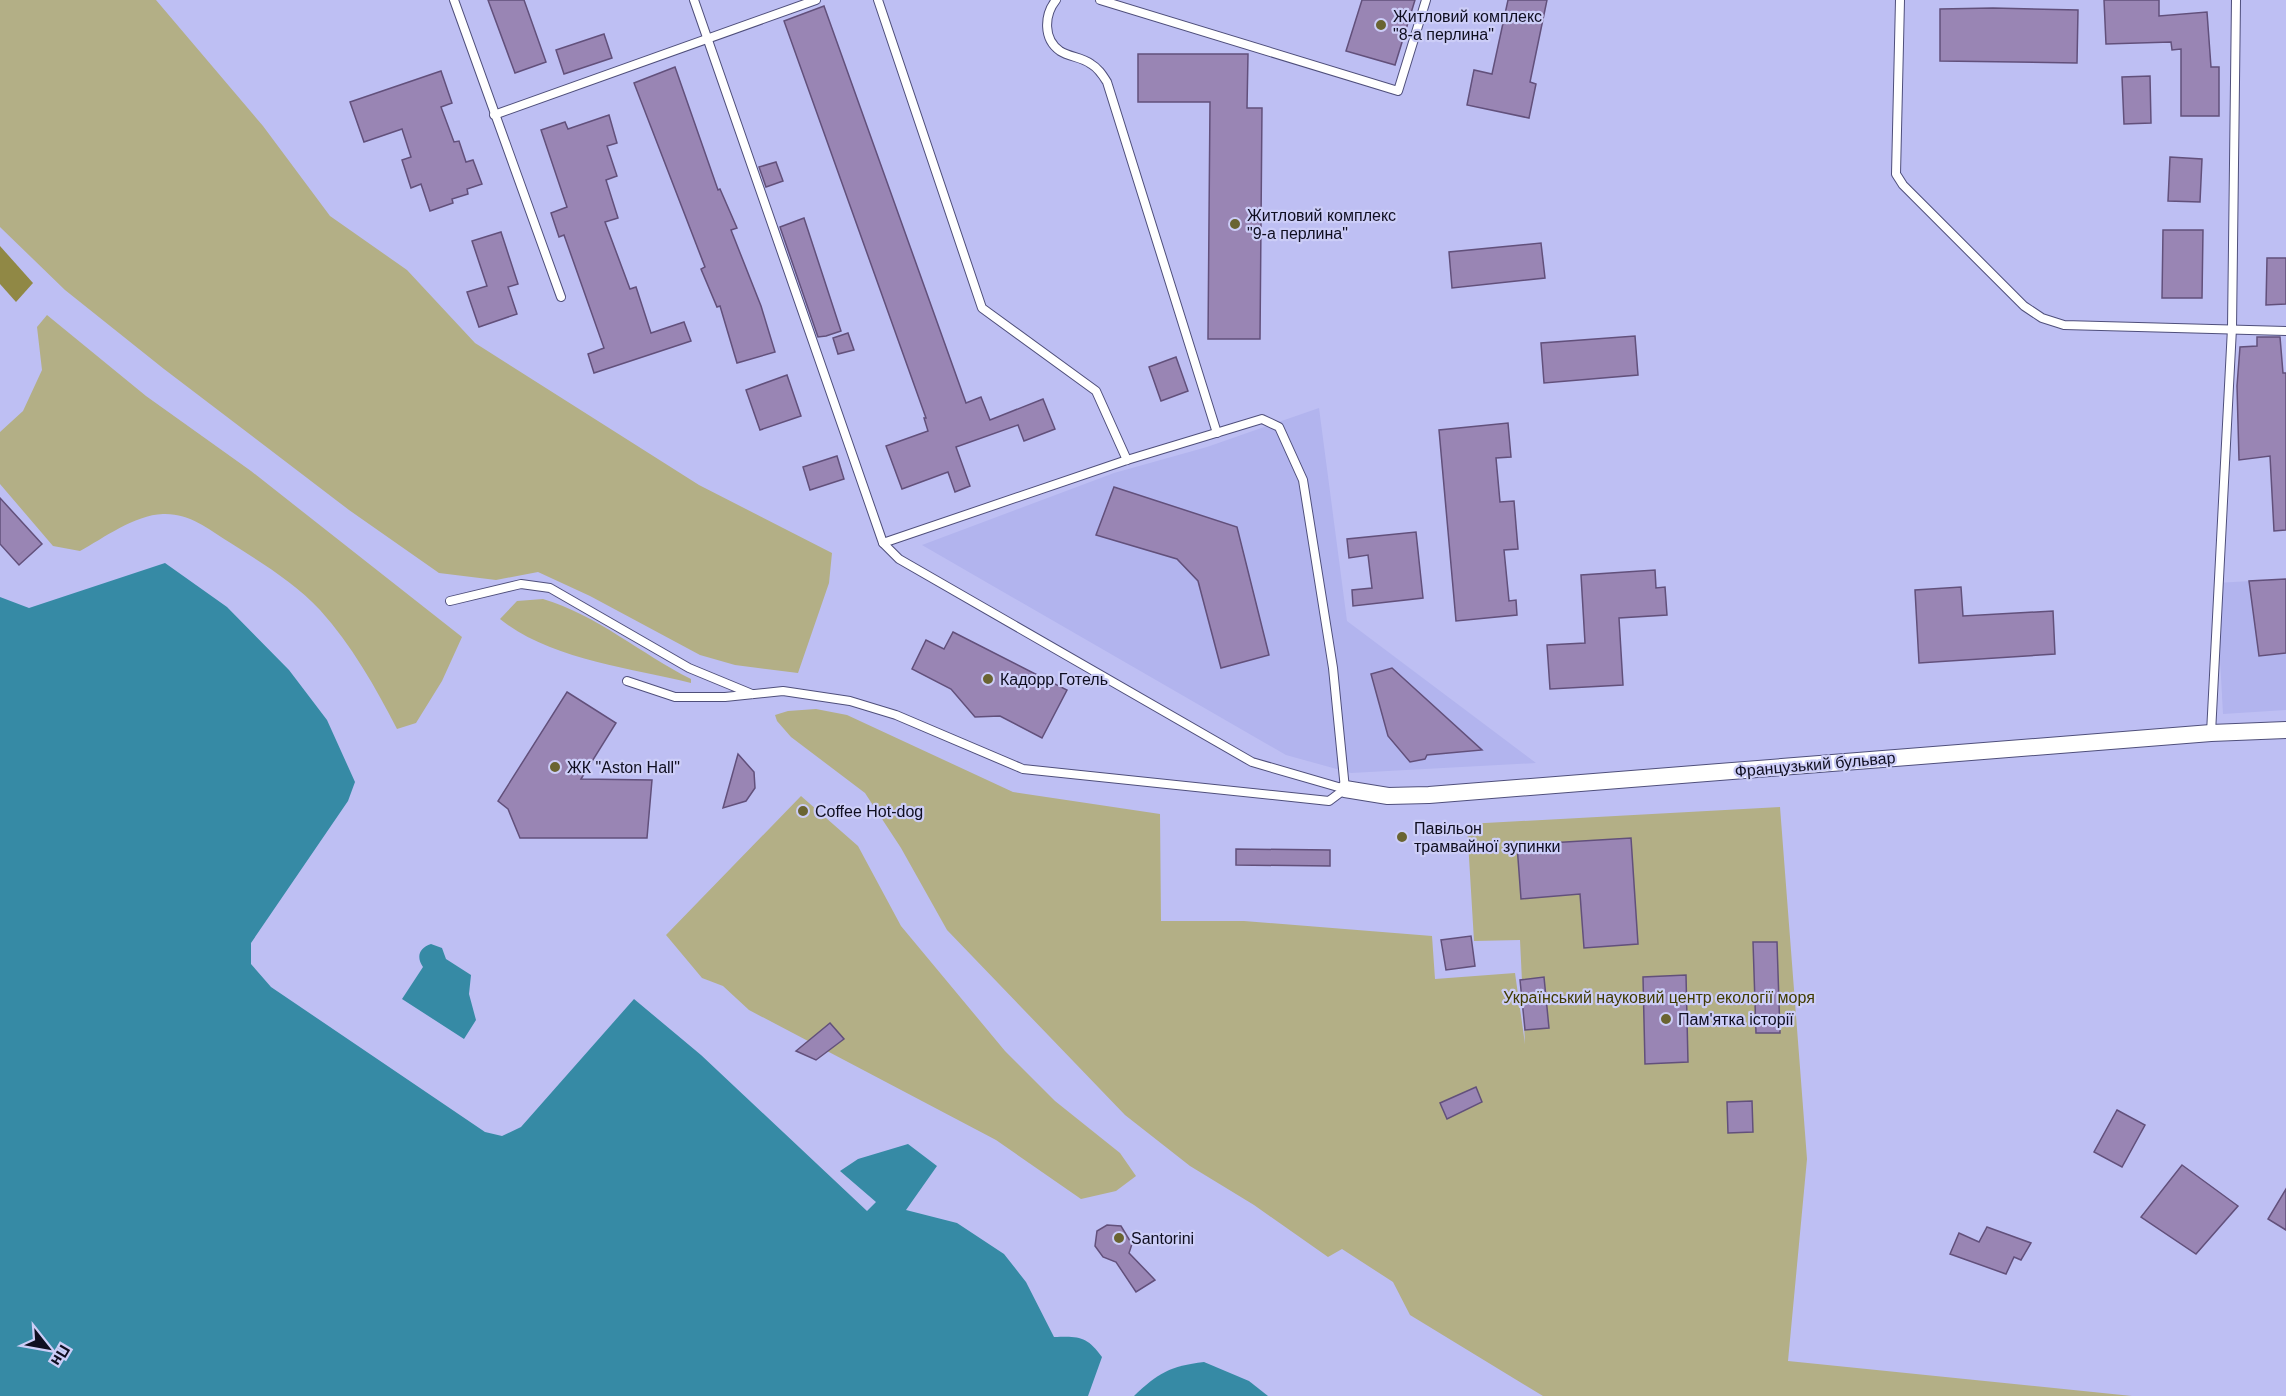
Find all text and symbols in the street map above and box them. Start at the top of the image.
place label: Житловий комплекс "8-а перлина" [1393,8,1542,43]
marker: Житловий комплекс "8-а перлина" [1374,18,1388,32]
place label: Житловий комплекс "9-а перлина" [1247,207,1396,242]
marker: Житловий комплекс "9-а перлина" [1228,217,1242,231]
place label: Кадорр Готель [1000,671,1108,688]
marker: Кадорр Готель [981,672,995,686]
street label: Французький бульвар [1734,749,1896,780]
place label: ЖК "Aston Hall" [567,759,680,776]
marker: ЖК "Aston Hall" [548,760,562,774]
place label: Coffee Hot-dog [815,803,923,820]
marker: Coffee Hot-dog [796,804,810,818]
place label: Павільон трамвайної зупинки [1414,820,1560,855]
marker: Павільон трамвайної зупинки [1395,830,1409,844]
park label: Український науковий центр екології моря [1503,989,1815,1006]
place label: Пам'ятка історії [1678,1011,1794,1028]
marker: Пам'ятка історії [1659,1012,1673,1026]
place label: Santorini [1131,1230,1194,1247]
marker: Santorini [1112,1231,1126,1245]
north arrow [18,1318,78,1378]
text: Пн [48,1342,73,1369]

